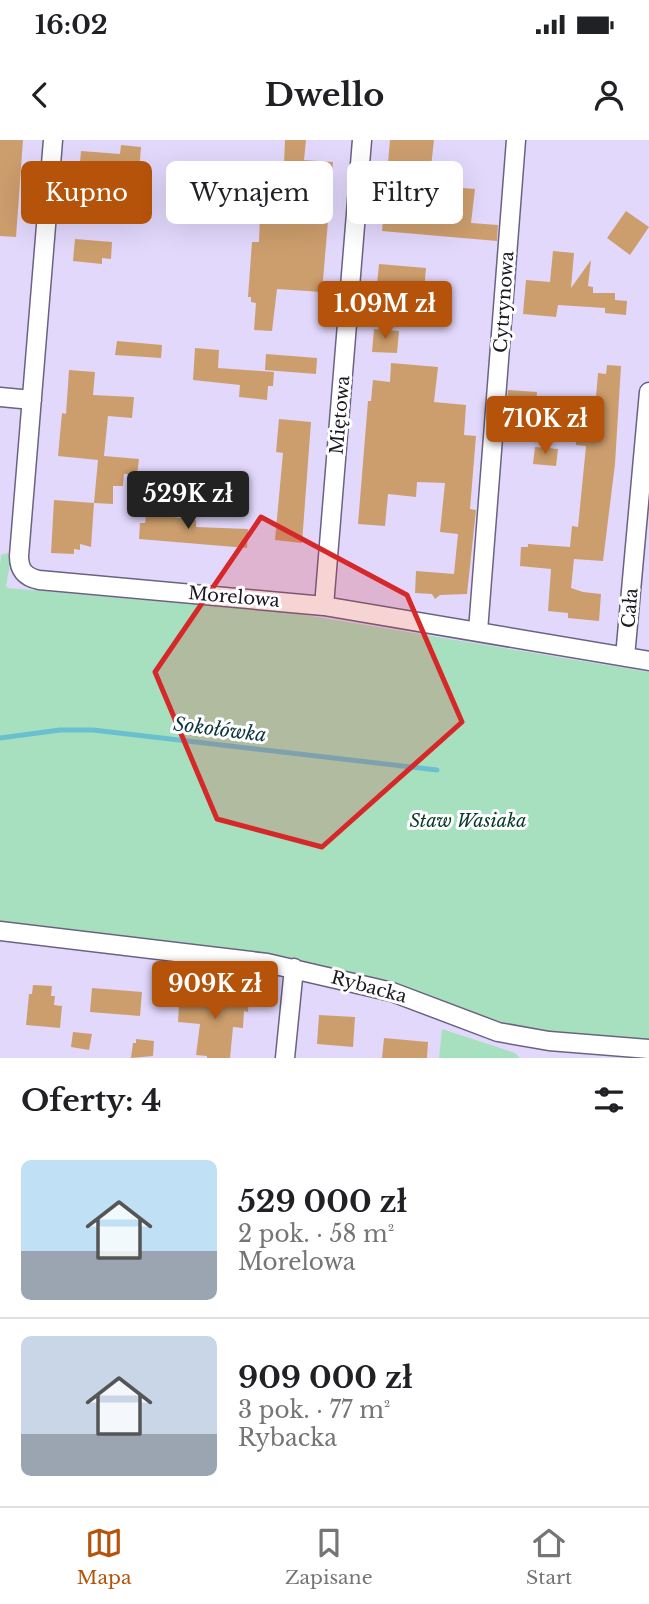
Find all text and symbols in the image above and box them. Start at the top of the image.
text: 16:02 [35,9,108,41]
text: Dwello [265,75,384,115]
icon: back [21,76,59,114]
icon: person [590,76,628,114]
chip: Kupno [21,161,152,224]
chip: Wynajem [166,161,333,224]
chip: Filtry [347,161,463,224]
street label: Cytrynowa [489,250,519,354]
pin: 1.09M zł [313,282,457,341]
text: 1.09M zł [334,290,436,318]
street label: Miętowa [326,374,354,456]
pin: 710K zł [480,396,610,456]
text: 710K zł [502,405,588,433]
pin: 529K zł [123,472,253,531]
text: 529K zł [143,480,233,508]
street label: Morelowa [187,582,281,612]
street label: Cała [617,587,643,629]
water label: Sokołówka [172,712,268,747]
park label: Staw Wasiaka [409,810,527,832]
pin: 909K zł [150,962,280,1021]
street label: Rybacka [329,966,409,1008]
text: 909K zł [168,970,262,998]
icon: filters [590,1081,628,1119]
text: Oferty: 4 [21,1082,162,1119]
text: 529 000 zł [238,1183,407,1220]
icon: home [77,1188,161,1272]
text: 2 pok. · 58 m² [238,1220,394,1248]
text: Morelowa [238,1248,356,1276]
text: 909 000 zł [238,1359,413,1396]
icon: home [77,1364,161,1448]
text: 3 pok. · 77 m² [238,1396,390,1424]
text: Rybacka [238,1424,337,1452]
tab: Mapa [77,1524,131,1589]
tab: Zapisane [285,1524,373,1589]
tab: Start [526,1524,572,1589]

